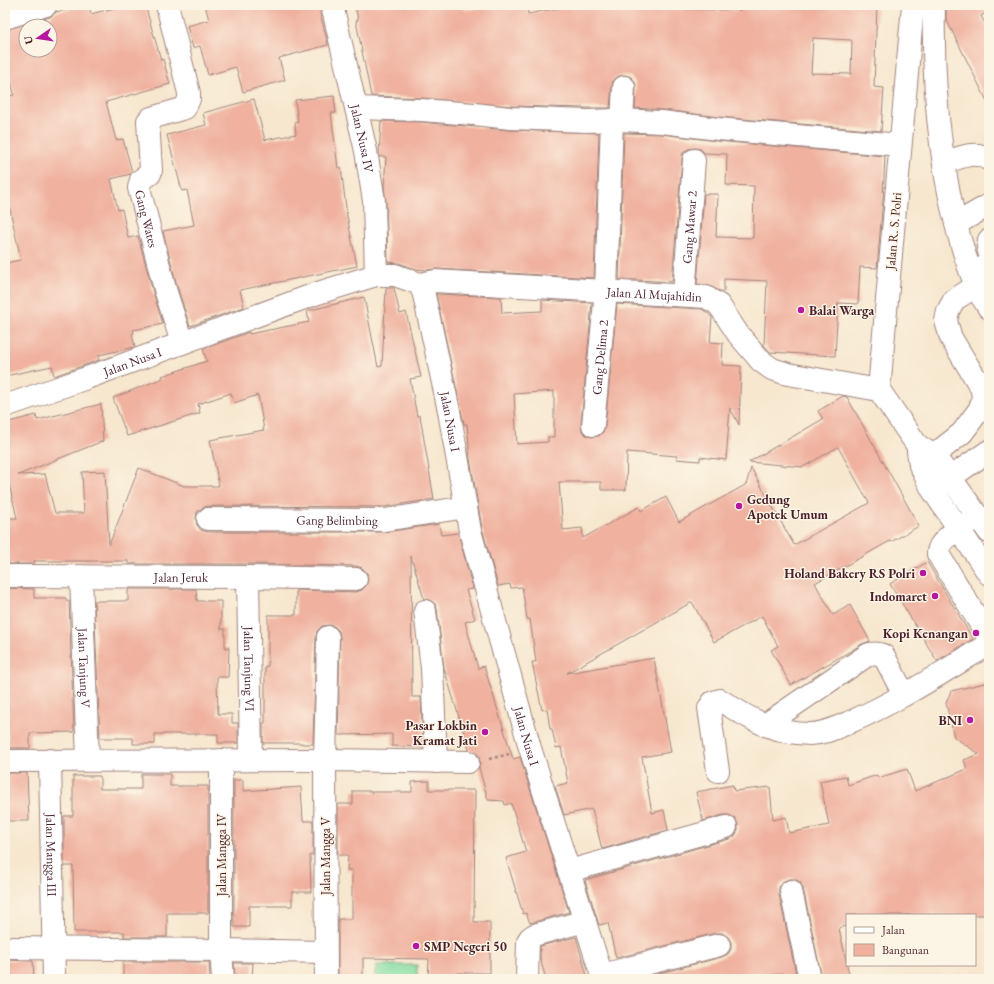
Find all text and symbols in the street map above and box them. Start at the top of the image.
north arrow [18,18,58,58]
text: U [20,34,36,46]
street label: Jalan Nusa IV [346,102,377,174]
street label: Gang Wates [131,188,162,249]
street label: Gang Mawar 2 [678,189,701,264]
street label: Jalan R. S. Polri [882,192,905,271]
street label: Jalan Al Mujahidin [605,283,703,306]
place label: Balai Warga [809,302,875,319]
marker: Balai Warga [796,305,806,315]
street label: Gang Delima 2 [588,318,612,396]
street label: Jalan Nusa I [100,343,165,381]
street label: Jalan Nusa I [436,389,464,454]
place label: Gedung Apotek Umum [746,491,829,523]
marker: Gedung Apotek Umum [734,501,744,511]
street label: Gang Belimbing [296,511,378,529]
place label: Holand Bakery RS Polri [784,565,915,582]
marker: Holand Bakery RS Polri [918,568,928,578]
street label: Jalan Jeruk [153,569,209,586]
place label: Indomaret [870,588,927,605]
marker: Indomaret [930,591,940,601]
street label: Jalan Tanjung VI [240,625,258,712]
place label: Kopi Kenangan [883,625,969,642]
street label: Jalan Tanjung V [74,626,94,709]
marker: Kopi Kenangan [971,628,981,638]
street label: Jalan Nusa I [510,704,543,768]
place label: BNI [939,712,962,729]
marker: BNI [965,715,975,725]
place label: Pasar Lokbin Kramat Jati [405,717,478,749]
marker: Pasar Lokbin Kramat Jati [480,727,490,737]
street label: Jalan Mangga III [42,812,61,897]
street label: Jalan Mangga IV [213,813,230,898]
street label: Jalan Mangga V [317,816,334,896]
legend [846,914,976,966]
text: Jalan [881,922,906,938]
place label: SMP Negeri 50 [424,938,507,955]
marker: SMP Negeri 50 [411,941,421,951]
text: Bangunan [882,942,930,958]

